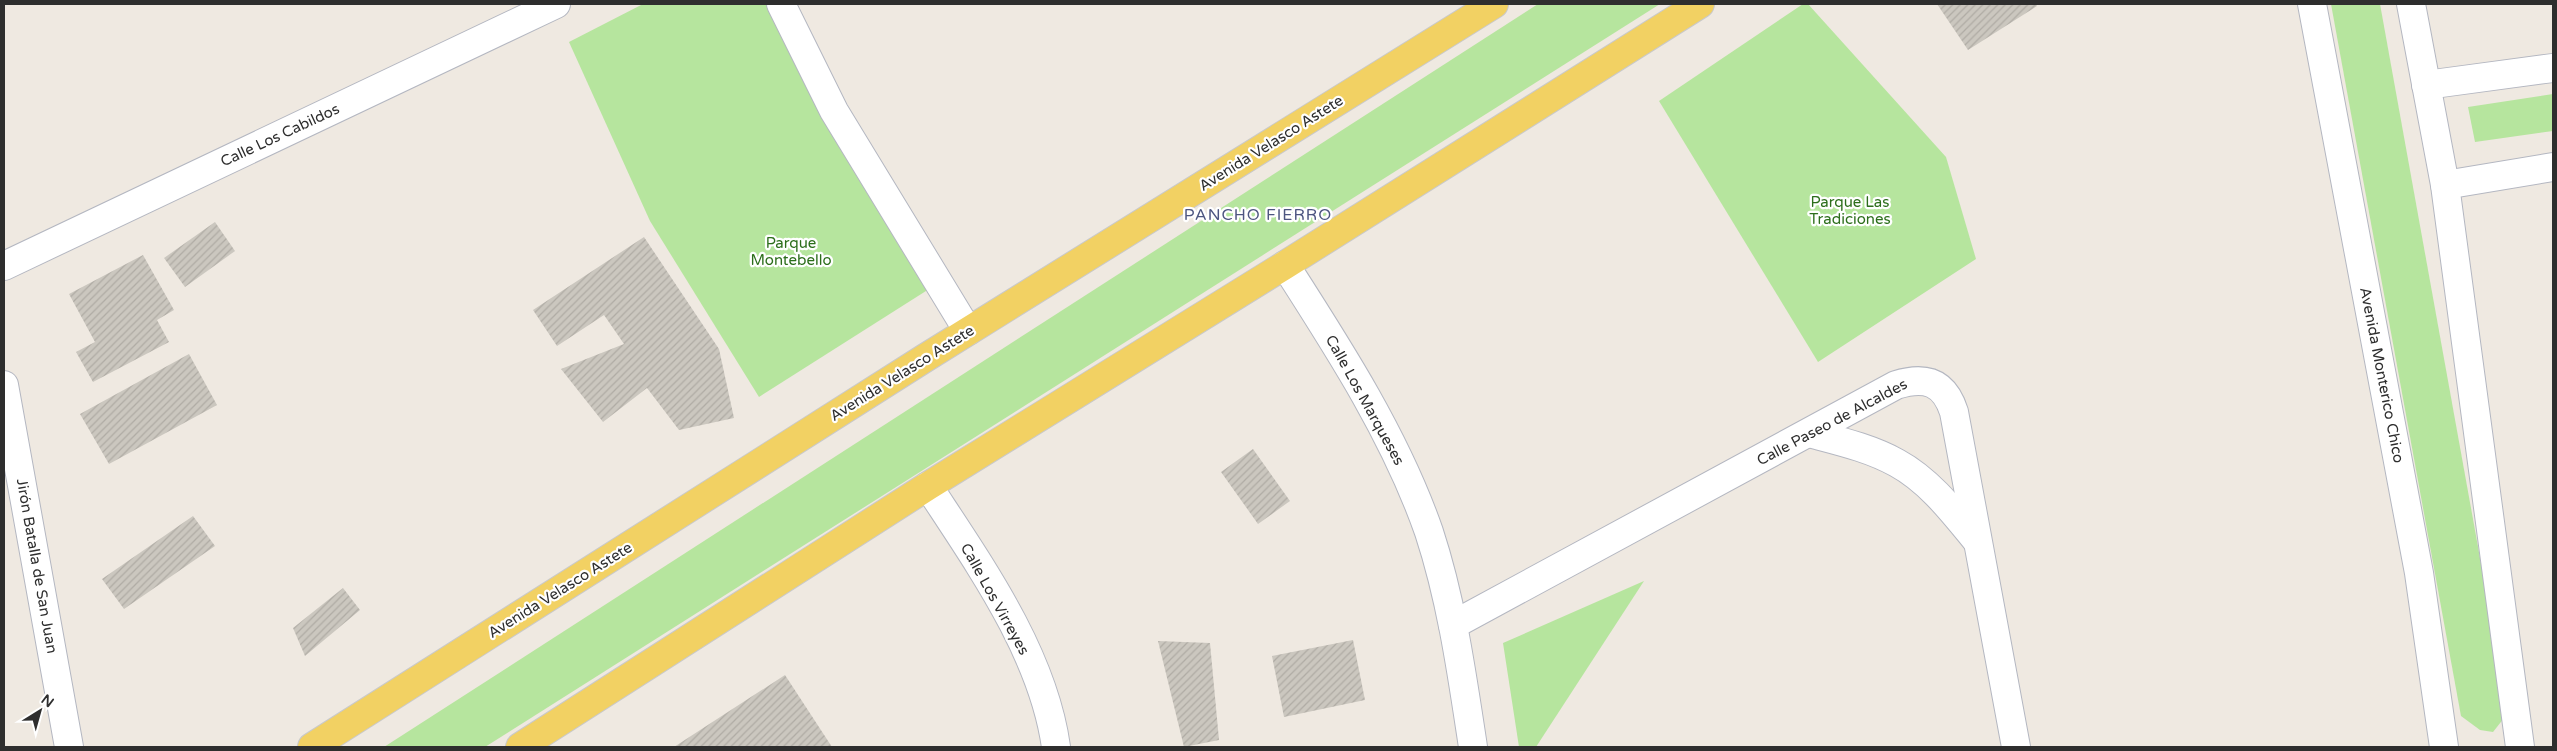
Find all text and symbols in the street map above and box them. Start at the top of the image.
street label: Avenida Velasco Astete [1196,91,1346,195]
street label: Calle Los Cabildos [218,100,342,170]
park label: Parque Las Tradiciones [1809,193,1891,228]
district label: PANCHO FIERRO [1184,205,1332,225]
park label: Parque Montebello [750,234,832,269]
street label: Avenida Monterico Chico [2356,285,2408,465]
street label: Avenida Velasco Astete [827,321,977,425]
street label: Calle Los Marqueses [1322,332,1408,468]
street label: Calle Paseo de Alcaldes [1754,375,1910,469]
street label: Jirón Batalla de San Juan [13,477,61,655]
street label: Avenida Velasco Astete [485,538,635,642]
street label: Calle Los Virreyes [957,540,1033,658]
north arrow [15,686,65,736]
text: N [38,691,57,711]

